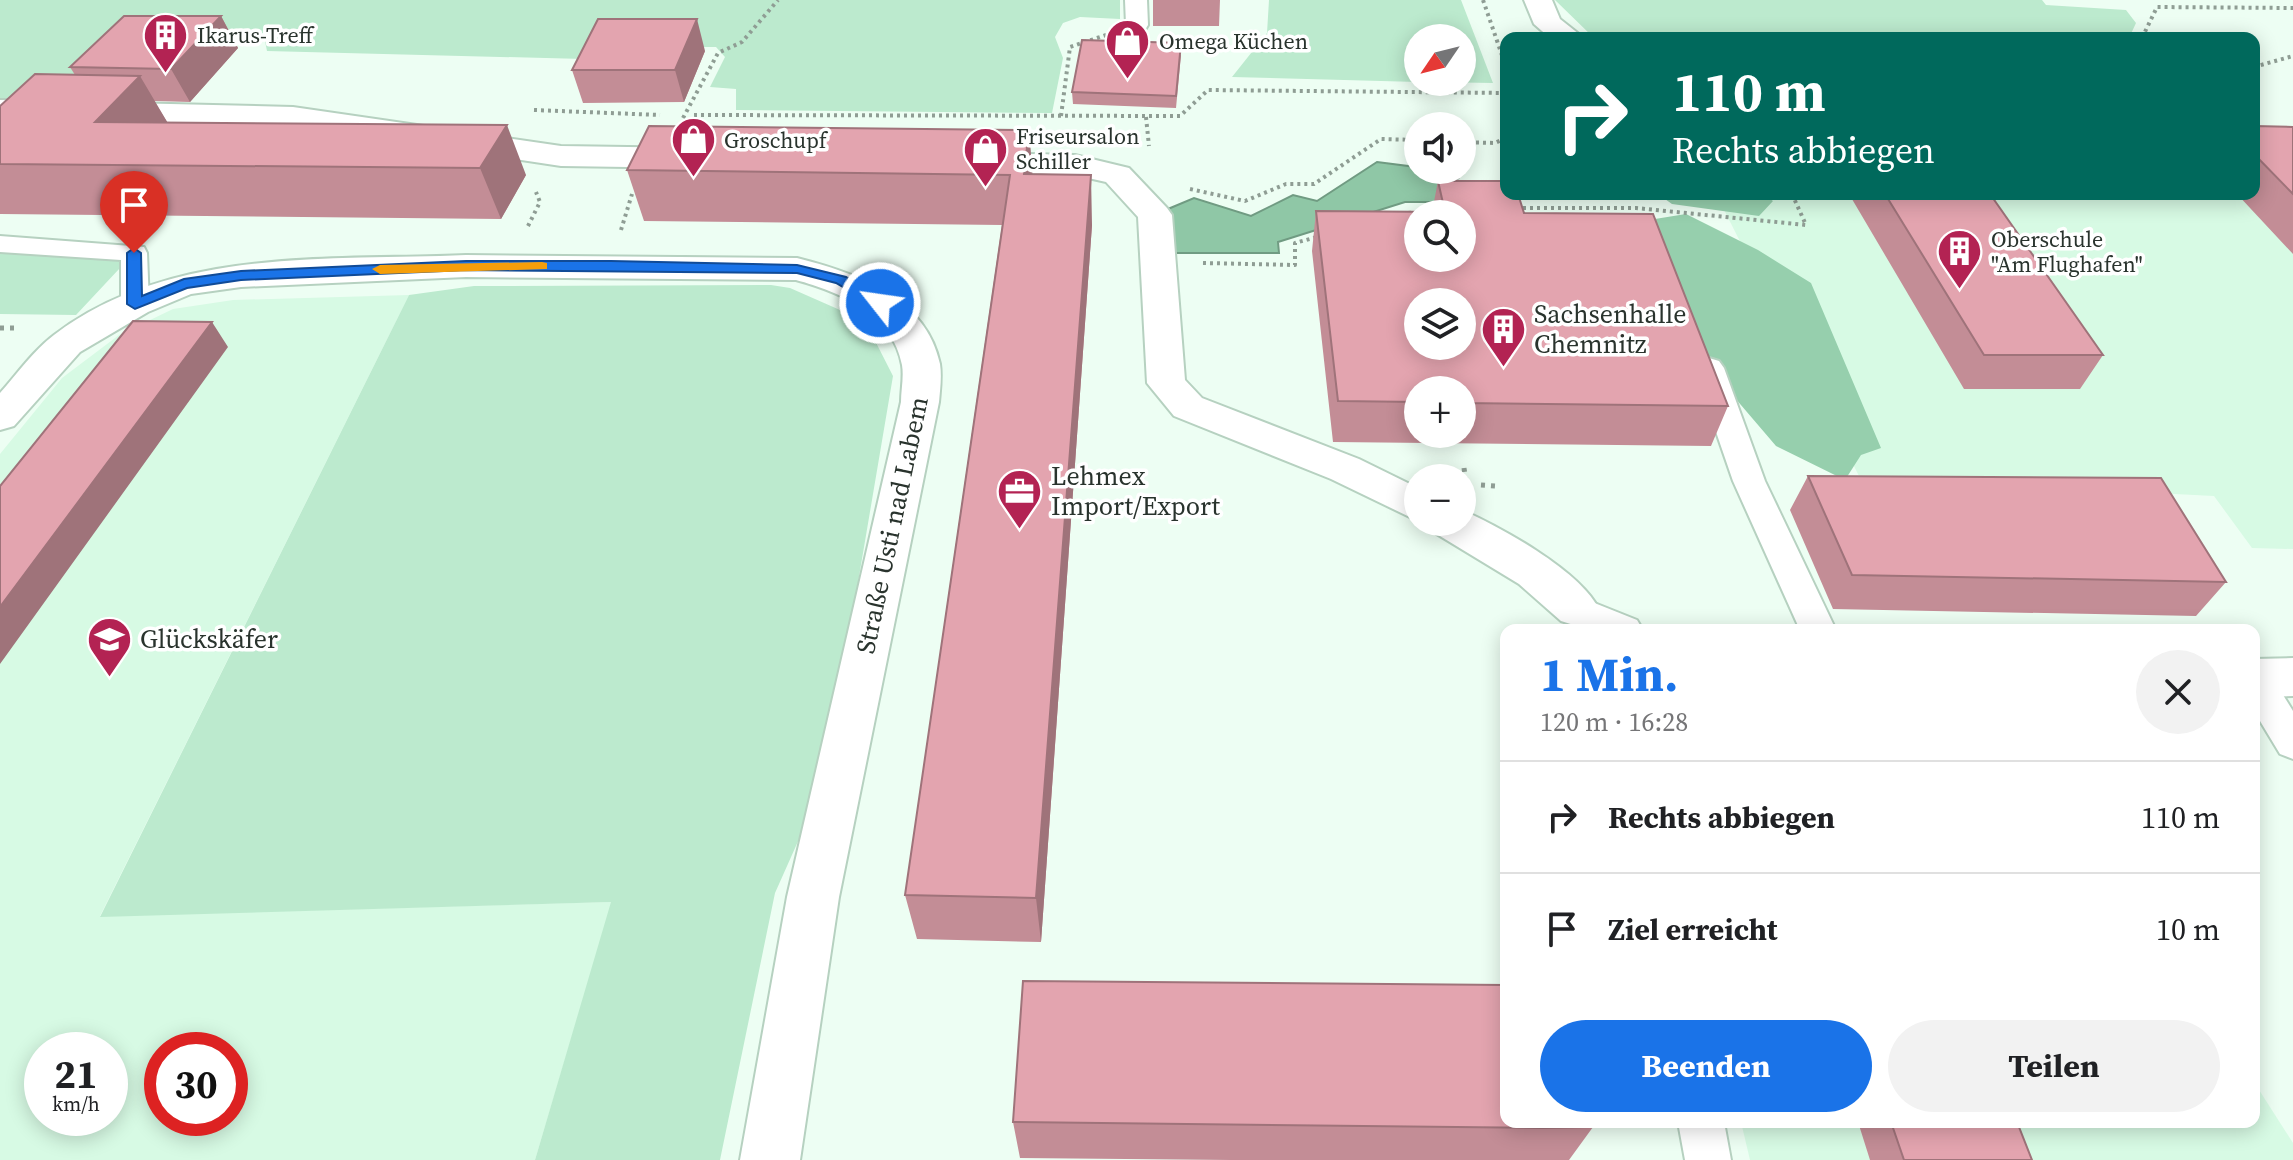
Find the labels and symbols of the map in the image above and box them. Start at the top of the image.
building icon: Ikarus-Treff [142,11,190,74]
shop icon: Omega Küchen [1104,17,1152,80]
place label: Ikarus-Treff [197,20,316,50]
north arrow [1404,24,1476,96]
place label: Omega Küchen [1159,26,1308,56]
shop icon: Groschupf [669,116,717,179]
place label: Friseursalon Schiller [1016,121,1140,176]
place label: Groschupf [724,125,829,155]
shop icon: Friseursalon Schiller [961,125,1009,188]
pin [100,171,168,253]
place label: Oberschule "Am Flughafen" [1991,224,2143,279]
building icon: Oberschule "Am Flughafen" [1936,228,1984,291]
position arrow [838,261,922,345]
place label: Sachsenhalle Chemnitz [1534,296,1687,362]
building icon: Sachsenhalle Chemnitz [1479,305,1527,368]
street label: Straße Usti nad Labem [847,393,937,657]
place label: Lehmex Import/Export [1051,458,1220,524]
office icon: Lehmex Import/Export [996,467,1044,530]
school or university icon: Glückskäfer [85,615,133,678]
place label: Glückskäfer [140,621,278,657]
speed limit sign: 30 [144,1032,248,1136]

